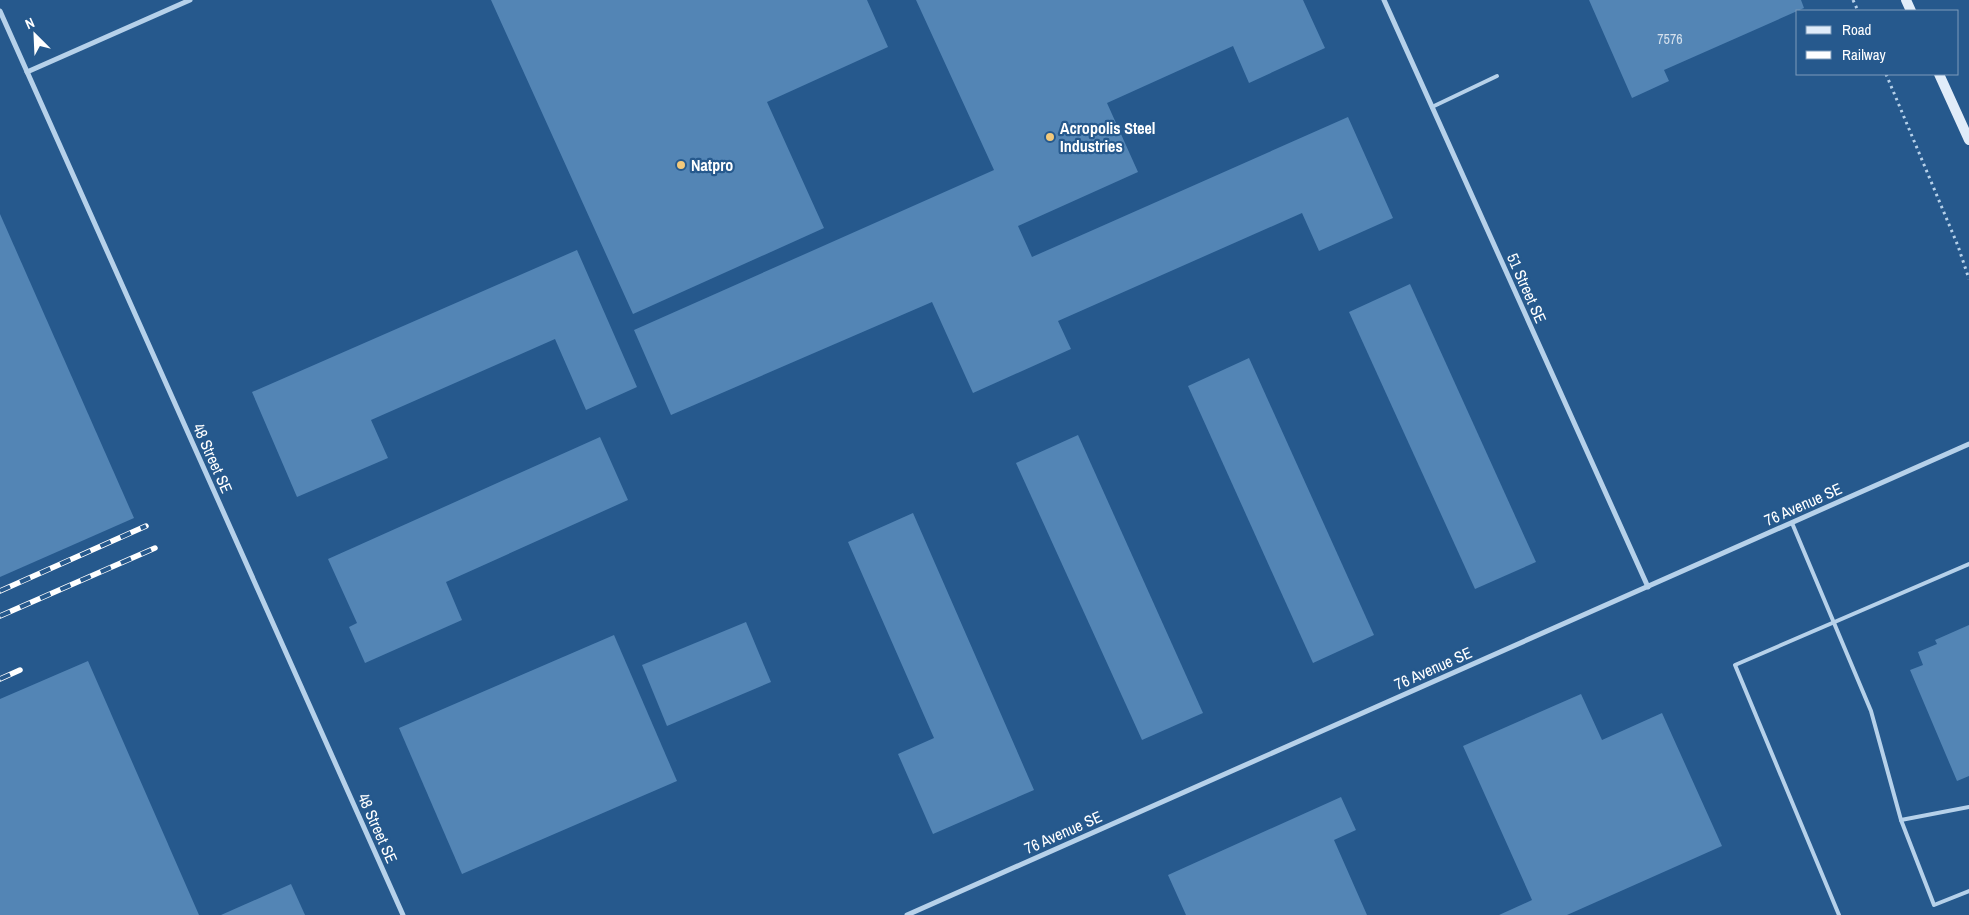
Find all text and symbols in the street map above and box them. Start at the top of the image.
north arrow [10,10,60,60]
legend [1796,10,1959,75]
text: N [22,13,37,33]
text: Road [1842,19,1871,40]
house number: 7576 [1657,30,1683,48]
text: Railway [1842,44,1887,65]
place label: Acropolis Steel Industries [1060,117,1156,157]
marker: Acropolis Steel Industries [1044,131,1056,143]
place label: Natpro [691,154,733,176]
marker: Natpro [675,159,687,171]
street label: 51 Street SE [1502,250,1552,326]
street label: 48 Street SE [188,420,238,496]
street label: 76 Avenue SE [1761,477,1845,531]
street label: 76 Avenue SE [1391,641,1475,695]
street label: 48 Street SE [353,790,403,866]
street label: 76 Avenue SE [1021,805,1105,859]

